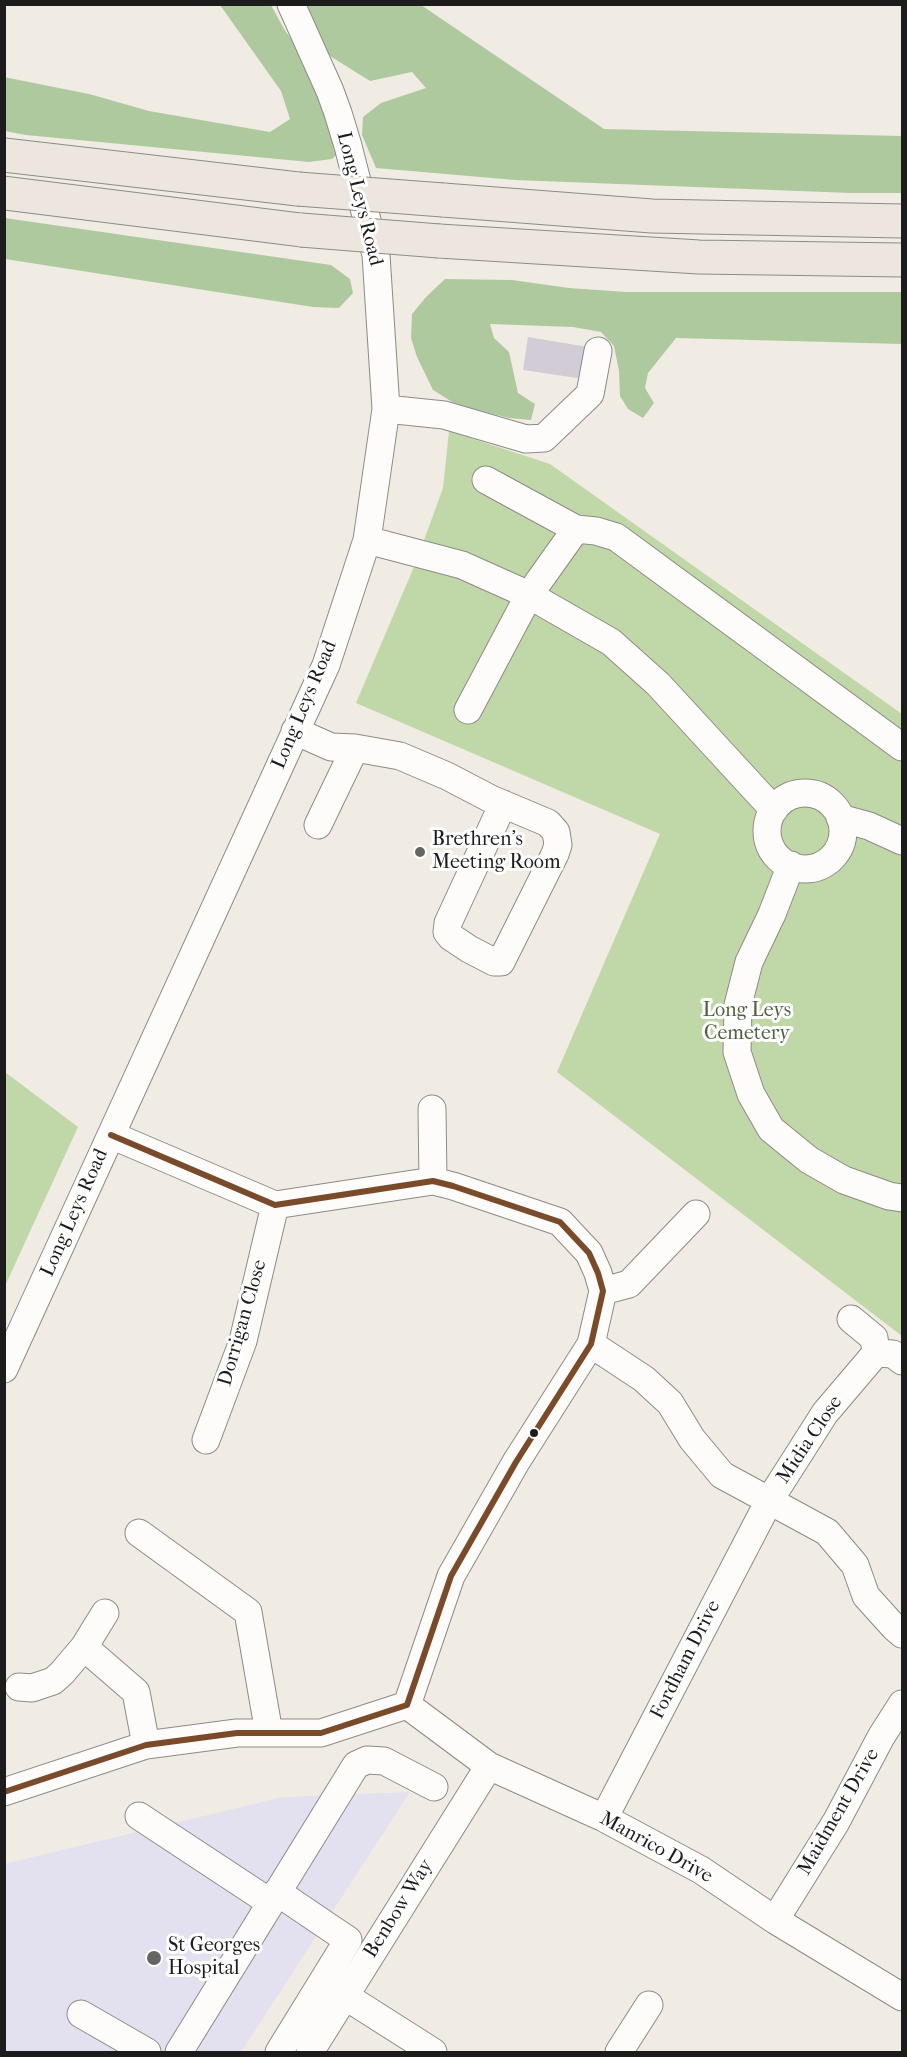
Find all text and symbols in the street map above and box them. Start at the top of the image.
street label: Long Leys Road [331,129,387,269]
street label: Long Leys Road [267,637,343,773]
place label: Brethren's Meeting Room [432,828,561,875]
marker: Brethren's Meeting Room [413,845,427,859]
park label: Long Leys Cemetery [703,999,791,1046]
street label: Long Leys Road [36,1145,114,1281]
street label: Dorrigan Close [214,1257,272,1389]
street label: Midia Close [772,1392,848,1488]
unlabelled marker [528,1427,540,1439]
street label: Fordham Drive [646,1597,726,1723]
street label: Maidment Drive [793,1744,885,1880]
street label: Manrico Drive [595,1807,717,1889]
street label: Benbow Way [359,1855,439,1963]
place label: St Georges Hospital [168,1934,260,1981]
marker: St Georges Hospital [145,1949,163,1967]

